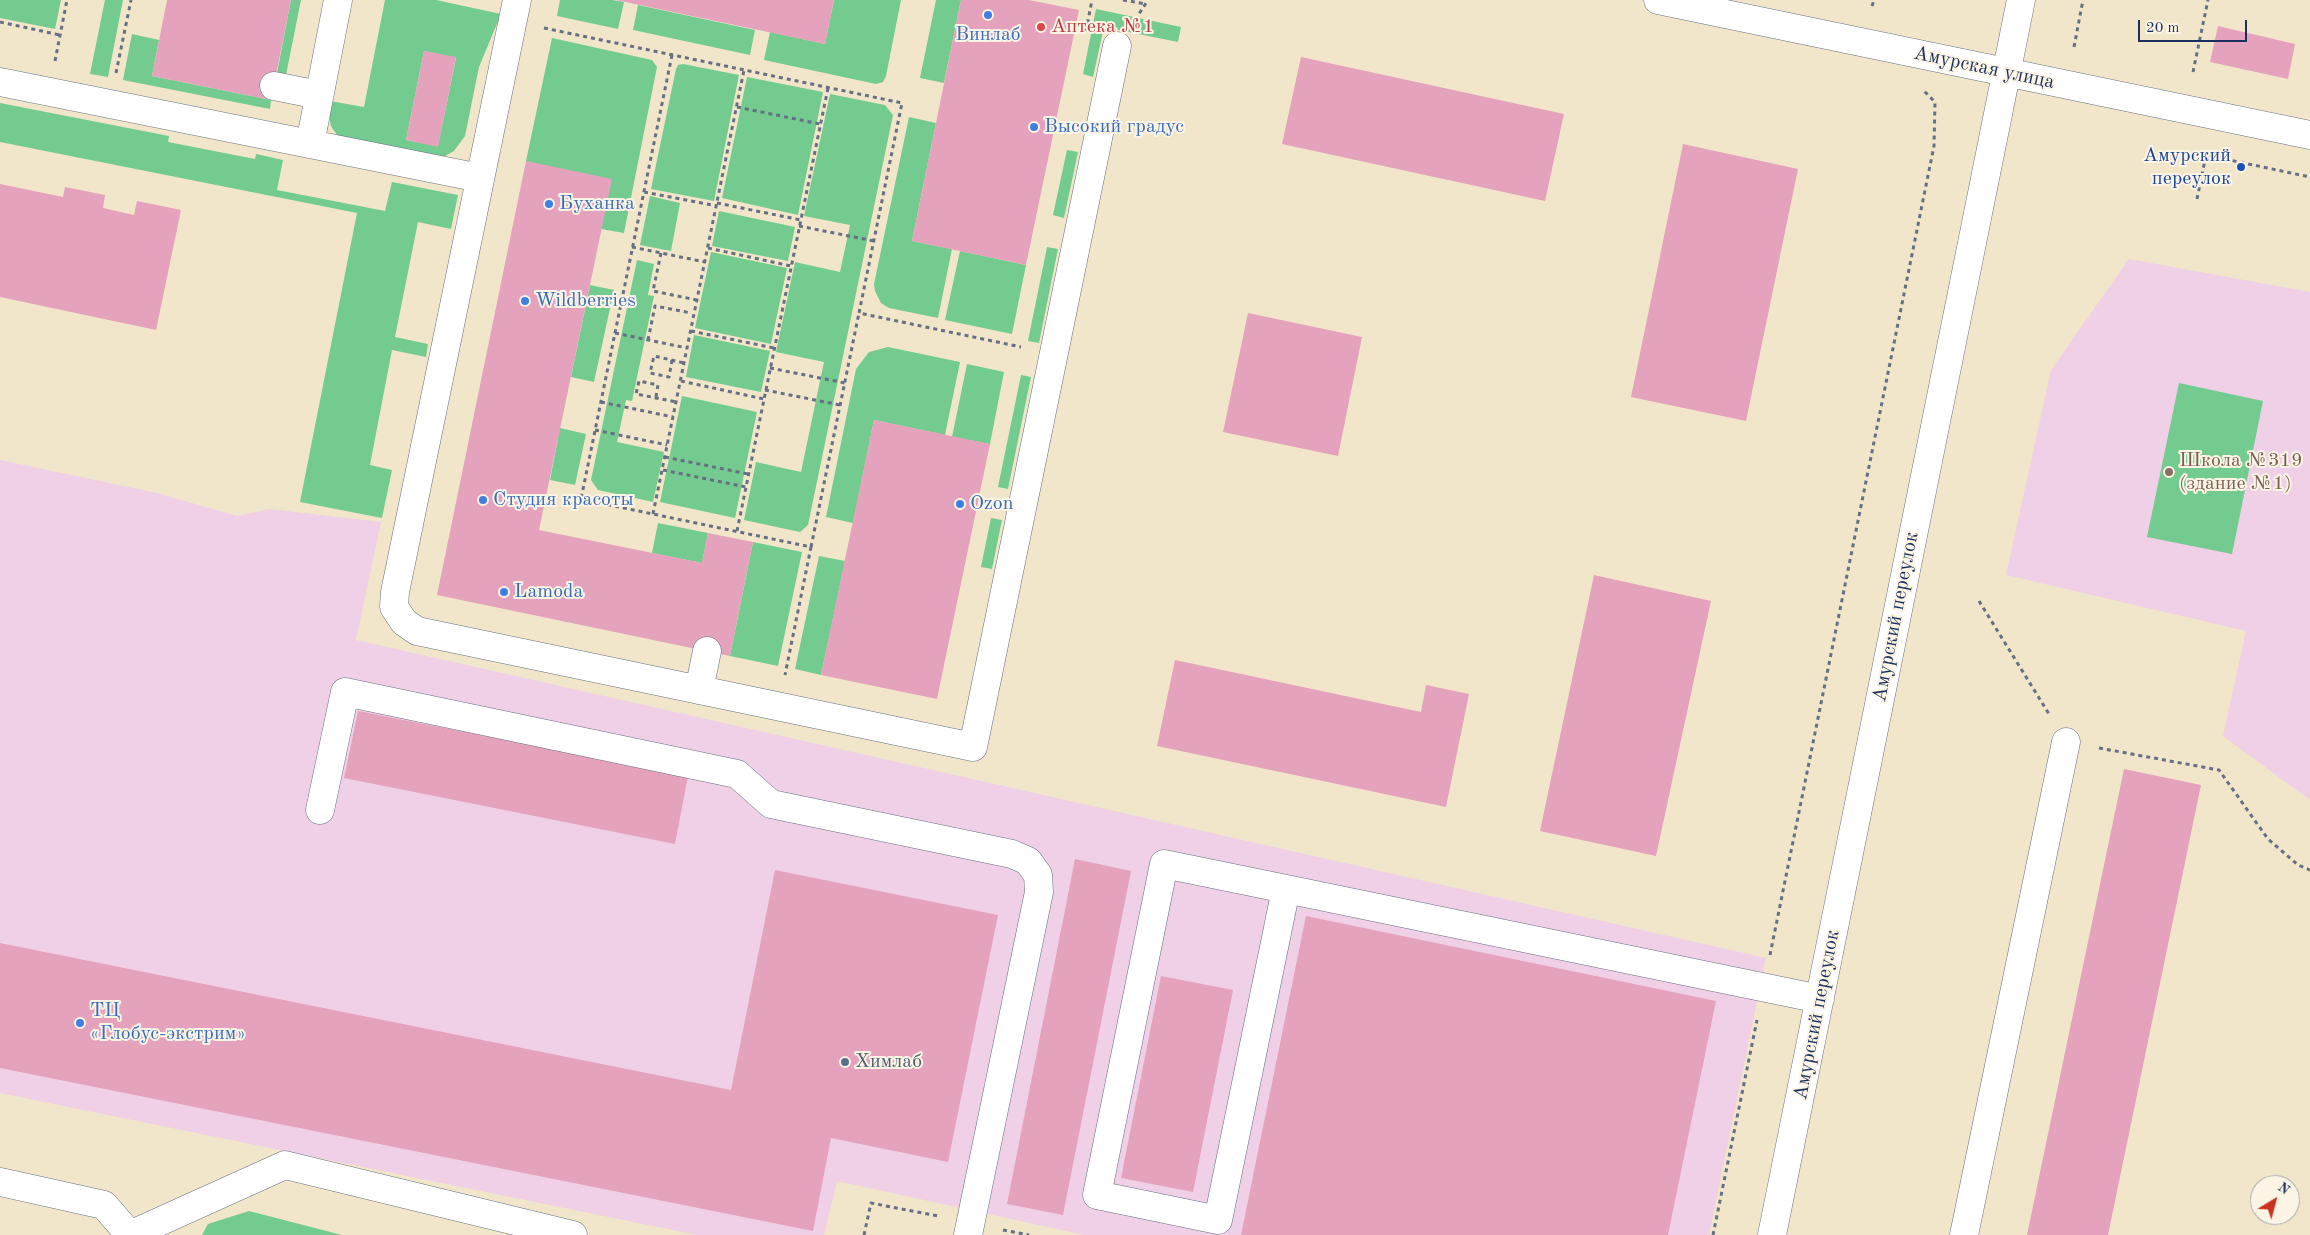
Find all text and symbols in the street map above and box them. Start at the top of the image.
marker: Винлаб [982,9,994,21]
scale bar [2140,10,2249,42]
place label: Аптека №1 [1051,15,1154,39]
marker: Аптека №1 [1035,21,1047,33]
text: 20 m [2146,21,2180,36]
place label: Винлаб [955,23,1021,47]
street label: Амурская улица [1911,41,2057,95]
place label: Высокий градус [1044,115,1184,139]
marker: Высокий градус [1028,121,1040,133]
place label: Амурский переулок [2143,144,2231,191]
marker: Амурский переулок [2235,161,2247,173]
place label: Буханка [559,192,635,216]
marker: Буханка [543,198,555,210]
place label: Wildberries [535,289,636,313]
marker: Wildberries [519,295,531,307]
place label: Школа №319 (здание №1) [2179,449,2303,496]
marker: Школа №319 (здание №1) [2163,466,2175,478]
place label: Студия красоты [493,488,634,512]
place label: Ozon [970,492,1014,516]
marker: Студия красоты [477,494,489,506]
marker: Ozon [954,498,966,510]
street label: Амурский переулок [1868,530,1924,704]
place label: Lamoda [514,580,583,604]
marker: Lamoda [498,586,510,598]
street label: Амурский переулок [1789,928,1845,1102]
place label: ТЦ «Глобус-экстрим» [90,999,246,1046]
marker: ТЦ «Глобус-экстрим» [74,1017,86,1029]
place label: Химлаб [855,1050,922,1074]
marker: Химлаб [839,1056,851,1068]
north arrow [2250,1175,2300,1225]
text: N [2275,1180,2292,1198]

